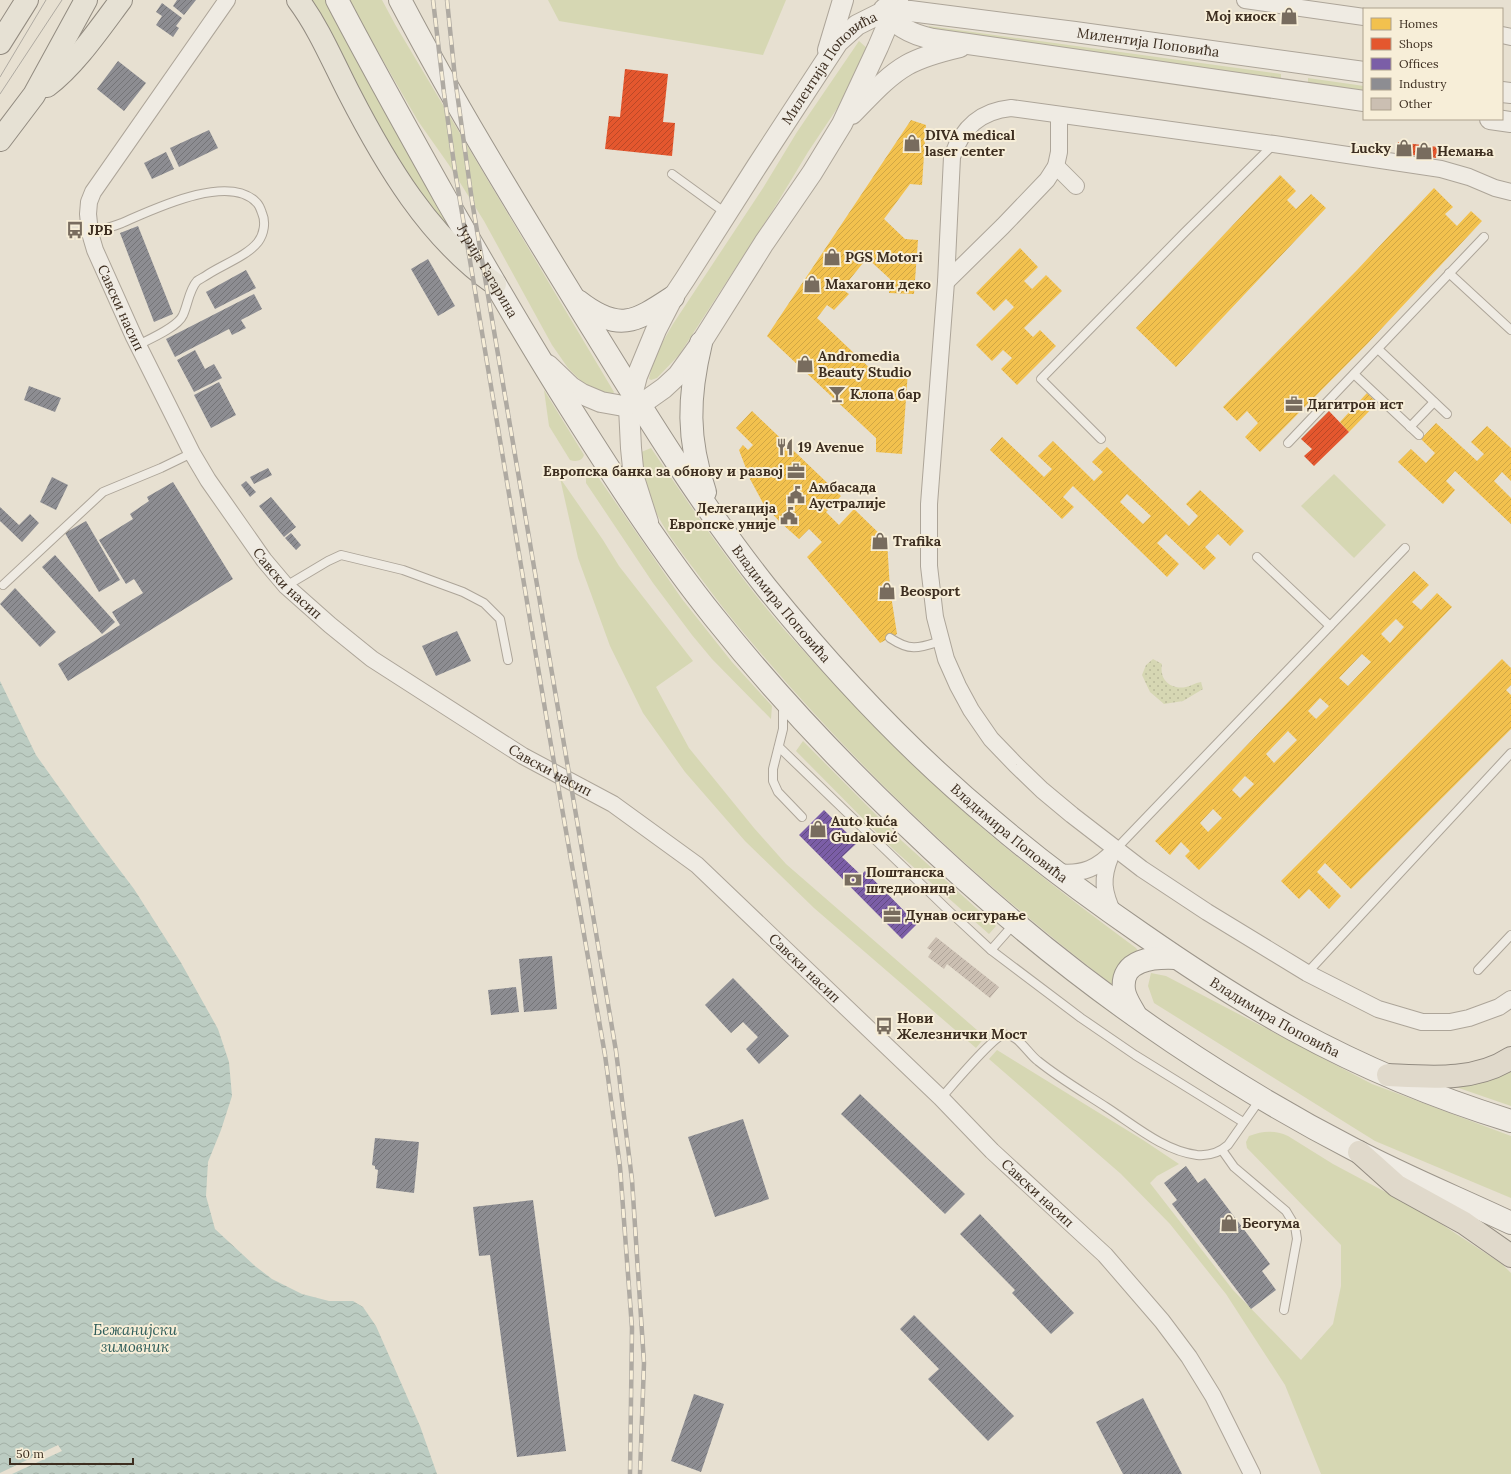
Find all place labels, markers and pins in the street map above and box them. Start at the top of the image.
shop icon: Мој киоск [1279,6,1299,26]
place label: Мој киоск [1206,7,1277,25]
place label: DIVA medical laser center [925,126,1016,160]
shop icon: DIVA medical laser center [902,133,922,153]
shop icon: Lucky [1394,138,1414,158]
place label: Lucky [1351,139,1391,157]
shop icon: Немања [1414,141,1434,161]
place label: Немања [1437,142,1494,160]
bus stop icon: ЈРБ [65,220,85,240]
place label: ЈРБ [88,221,113,239]
shop icon: PGS Motori [822,247,842,267]
place label: PGS Motori [845,248,923,266]
shop icon: Махагони деко [802,274,822,294]
place label: Махагони деко [825,275,931,293]
place label: Andromedia Beauty Studio [818,347,912,381]
shop icon: Andromedia Beauty Studio [795,354,815,374]
bar icon: Клопа бар [827,384,847,404]
place label: Клопа бар [850,385,921,403]
office icon: Дигитрон ист [1284,394,1304,414]
place label: Дигитрон ист [1307,395,1404,413]
restaurant icon: 19 Avenue [775,437,795,457]
place label: 19 Avenue [798,438,865,456]
office icon: Европска банка за обнову и развој [786,461,806,481]
place label: Европска банка за обнову и развој [543,462,783,480]
place label: Амбасада Аустралије [809,478,886,512]
public building icon: Амбасада Аустралије [786,485,806,505]
place label: Делегација Европске уније [669,499,777,533]
public building icon: Делегација Европске уније [779,506,799,526]
shop icon: Trafika [870,531,890,551]
place label: Trafika [893,532,942,550]
shop icon: Beosport [877,581,897,601]
place label: Beosport [900,582,961,600]
place label: Auto kuća Gudalović [831,812,898,846]
shop icon: Auto kuća Gudalović [808,819,828,839]
place label: Поштанска штедионица [866,863,956,897]
bank icon: Поштанска штедионица [843,870,863,890]
office icon: Дунав осигурање [882,905,902,925]
place label: Дунав осигурање [905,906,1027,924]
place label: Нови Железнички Мост [897,1009,1028,1043]
bus stop icon: Нови Железнички Мост [874,1016,894,1036]
shop icon: Беогума [1219,1213,1239,1233]
place label: Беогума [1242,1214,1301,1232]

